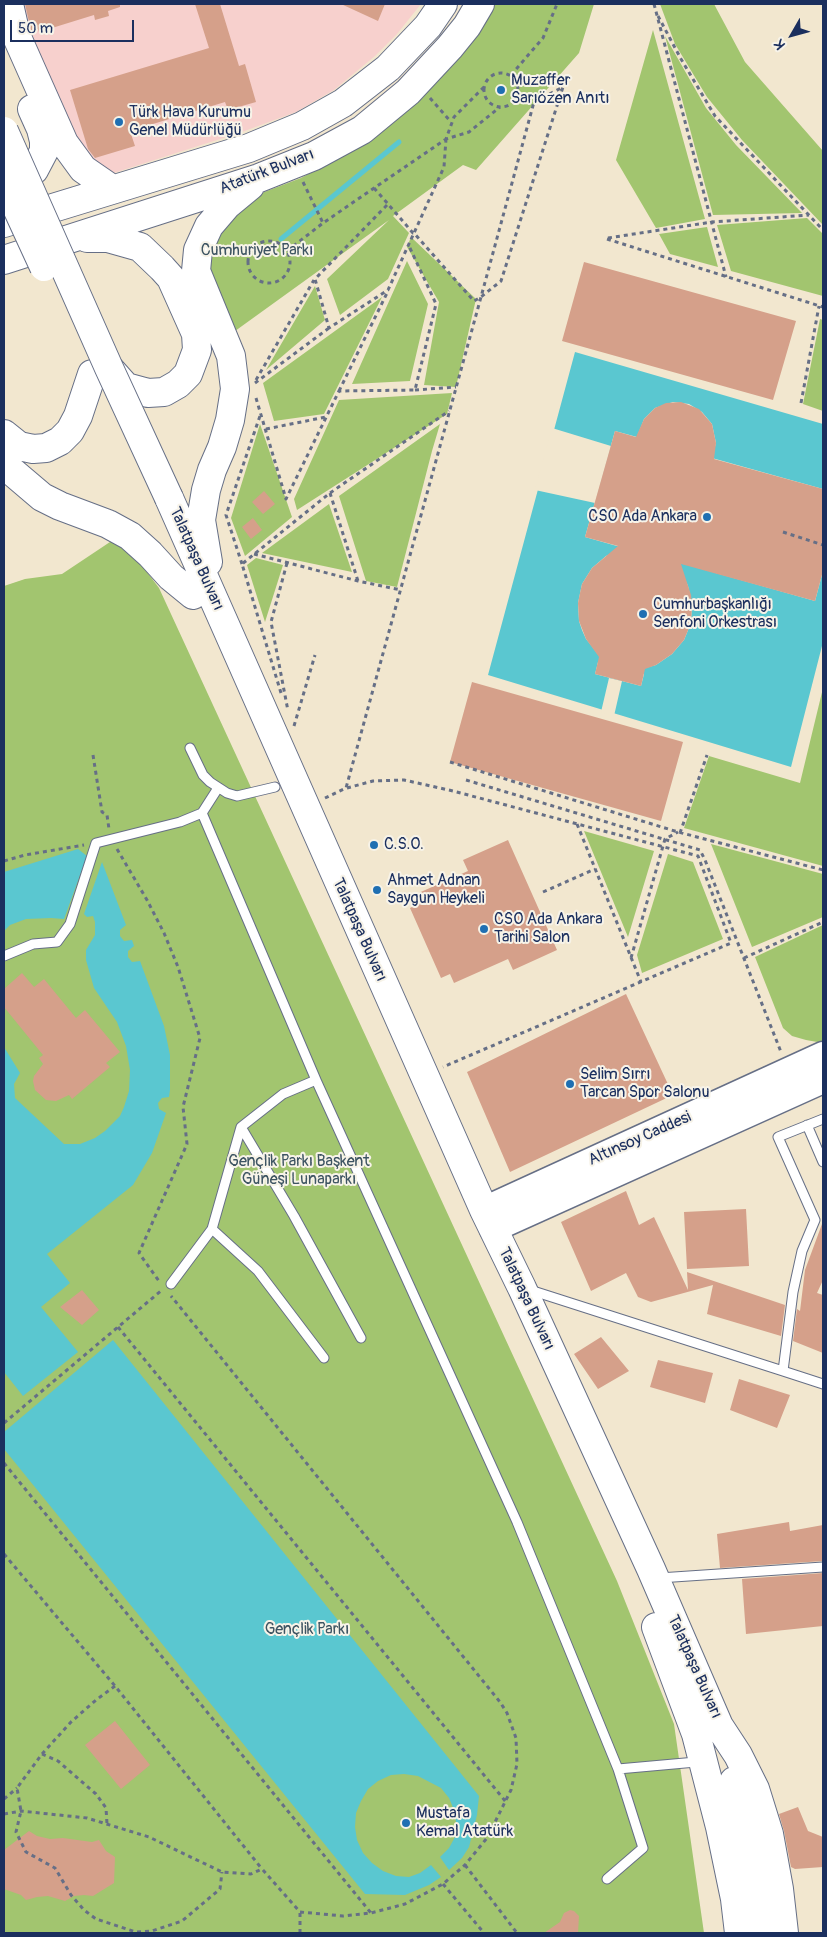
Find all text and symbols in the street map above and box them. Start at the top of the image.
scale bar [12,10,136,42]
north arrow [767,10,817,60]
text: 50 m [18,19,53,38]
text: K [770,36,789,53]
place label: Muzaffer Sarıözen Anıtı [511,71,609,109]
marker: Muzaffer Sarıözen Anıtı [495,84,507,96]
place label: Türk Hava Kurumu Genel Müdürlüğü [129,103,251,141]
marker: Türk Hava Kurumu Genel Müdürlüğü [113,116,125,128]
street label: Atatürk Bulvarı [217,145,317,199]
park label: Cumhuriyet Parkı [201,241,313,261]
street label: Talatpaşa Bulvarı [165,504,227,614]
place label: CSO Ada Ankara [588,507,697,527]
marker: CSO Ada Ankara [701,511,713,523]
place label: Cumhurbaşkanlığı Senfoni Orkestrası [653,595,777,633]
marker: Cumhurbaşkanlığı Senfoni Orkestrası [637,608,649,620]
place label: C.S.O. [384,835,424,855]
marker: C.S.O. [368,839,380,851]
place label: Ahmet Adnan Saygun Heykeli [387,871,485,909]
street label: Talatpaşa Bulvarı [328,875,390,985]
marker: Ahmet Adnan Saygun Heykeli [371,884,383,896]
place label: CSO Ada Ankara Tarihi Salon [494,910,603,948]
marker: CSO Ada Ankara Tarihi Salon [478,923,490,935]
place label: Selim Sırrı Tarcan Spor Salonu [580,1065,709,1103]
marker: Selim Sırrı Tarcan Spor Salonu [564,1078,576,1090]
street label: Altınsoy Caddesi [585,1108,695,1170]
park label: Gençlik Parkı Başkent Güneşi Lunaparkı [228,1152,370,1190]
street label: Talatpaşa Bulvarı [494,1245,558,1353]
street label: Talatpaşa Bulvarı [663,1612,725,1722]
park label: Gençlik Parkı [265,1620,349,1640]
place label: Mustafa Kemal Atatürk [416,1804,513,1842]
marker: Mustafa Kemal Atatürk [400,1817,412,1829]

